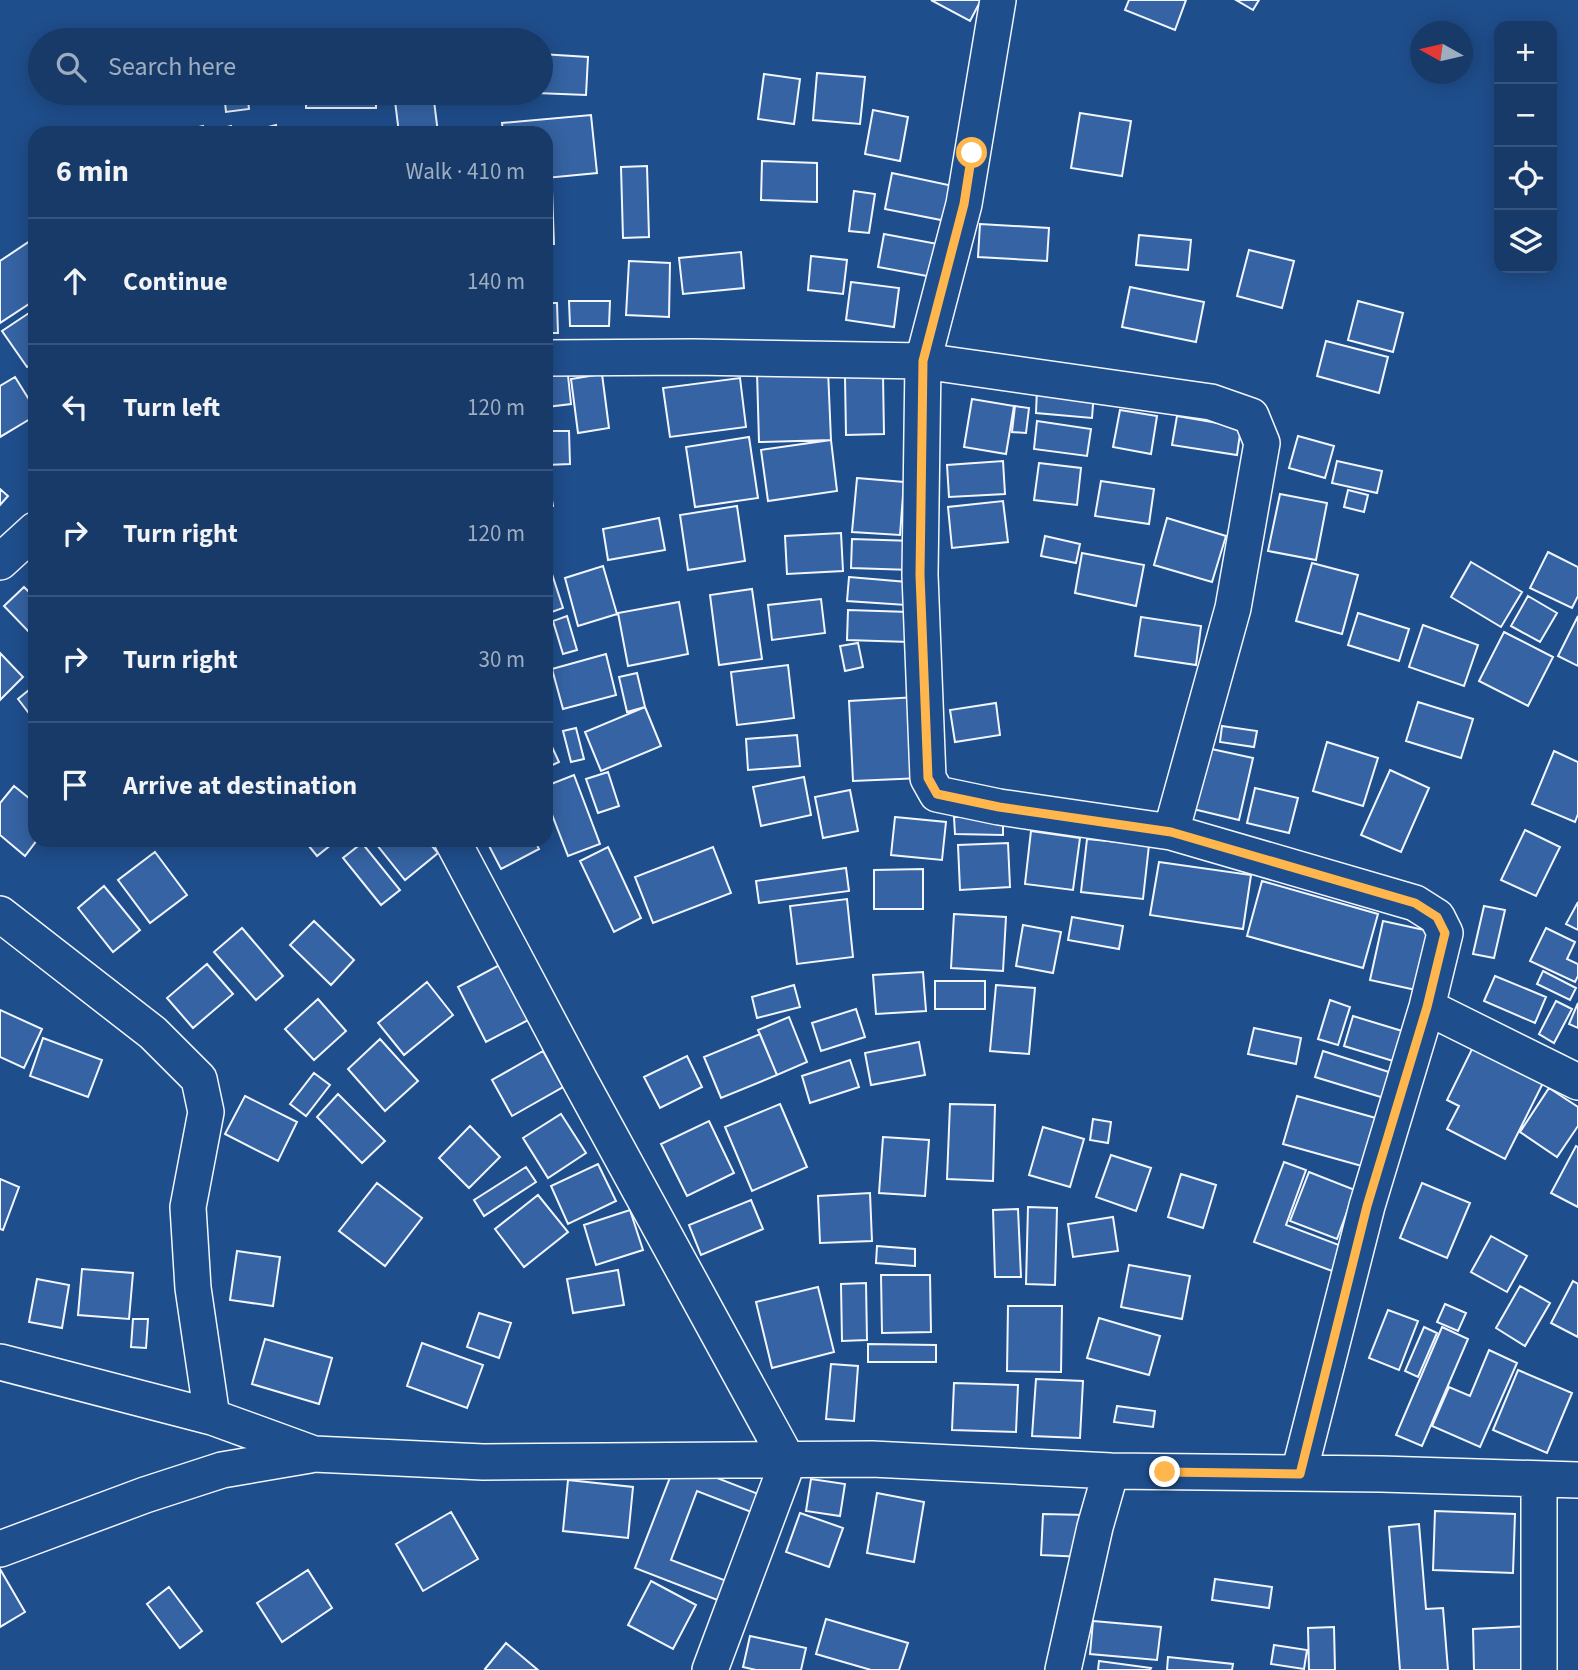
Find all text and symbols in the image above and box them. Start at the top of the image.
north arrow [1410,21,1473,84]
map controls [1494,21,1557,273]
button: + [1494,21,1557,84]
search box [28,28,553,105]
icon: search [52,48,90,86]
text: Search here [108,48,236,85]
button: − [1494,84,1557,147]
route start [956,137,987,168]
button: locate [1494,147,1557,210]
text: 6 min [56,150,129,193]
text: Walk · 410 m [406,155,525,188]
button: layers [1494,210,1557,273]
icon: ahead [56,262,94,300]
text: Continue [123,263,228,300]
text: 140 m [467,265,525,298]
icon: left [56,388,94,426]
text: Turn left [123,389,220,426]
text: 120 m [467,391,525,424]
icon: right [56,514,94,552]
text: Turn right [123,515,238,552]
text: 120 m [467,517,525,550]
icon: right [56,640,94,678]
text: Turn right [123,641,238,678]
text: 30 m [478,643,525,676]
icon: arrive [56,766,94,804]
text: Arrive at destination [123,767,357,804]
route end [1149,1456,1180,1487]

